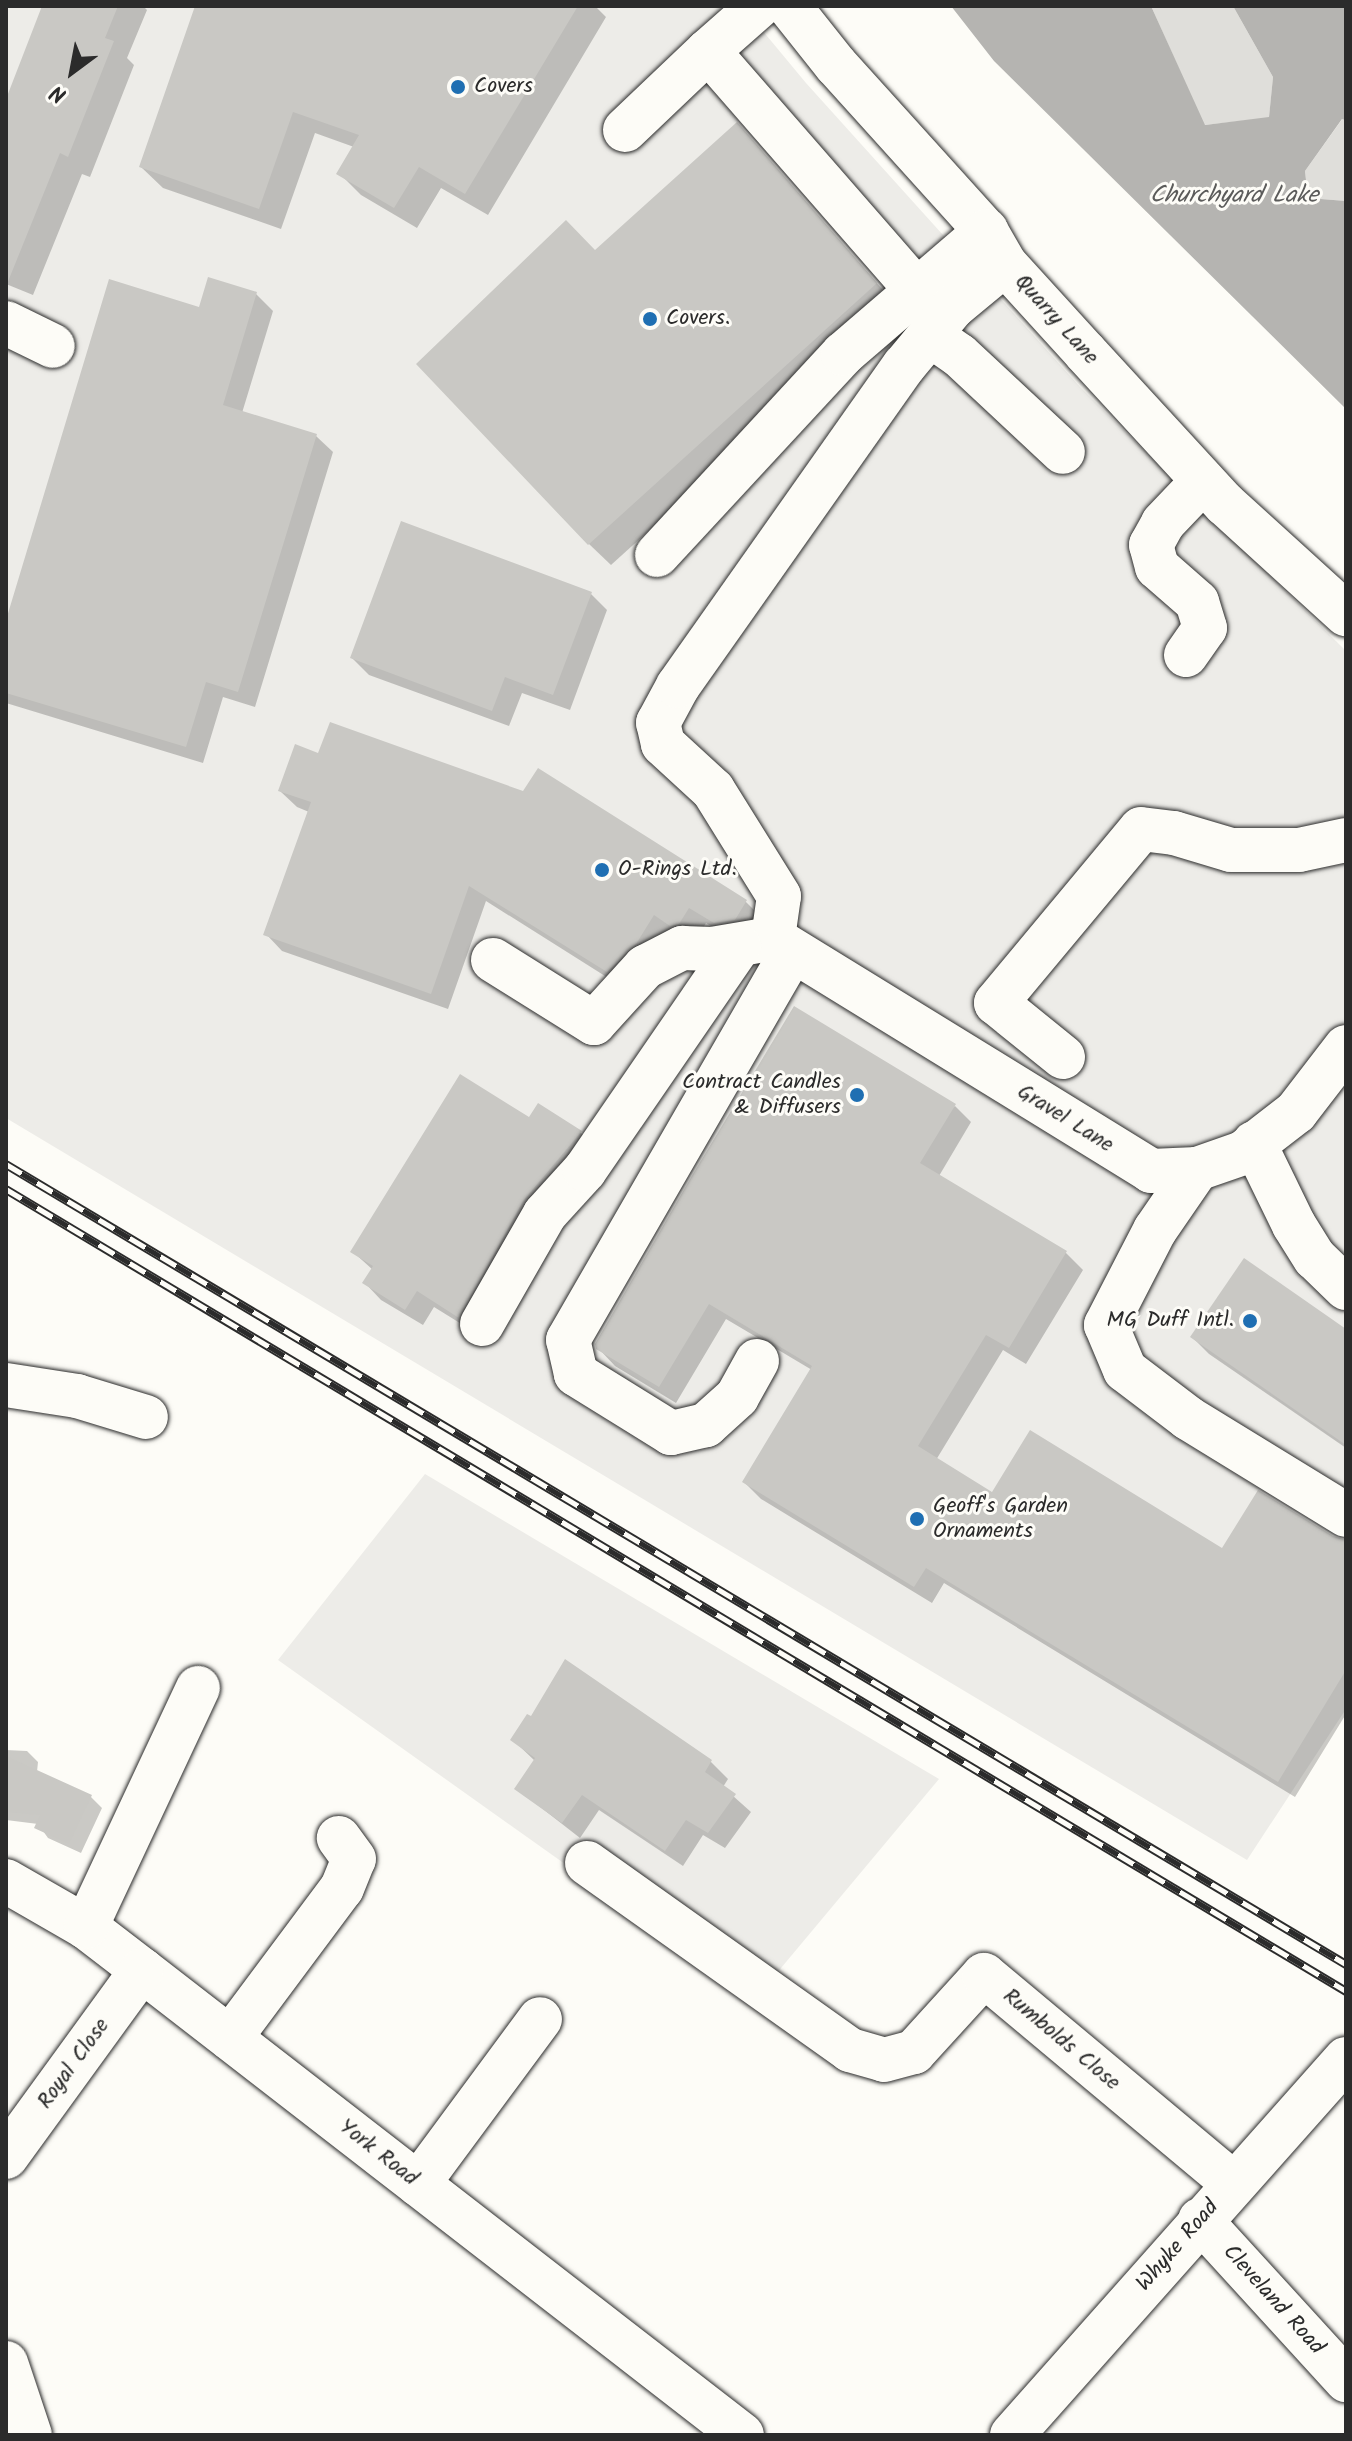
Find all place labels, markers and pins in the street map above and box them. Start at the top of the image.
place label: Covers [474,74,533,100]
marker: Covers [449,78,467,96]
place label: Covers. [666,306,730,332]
marker: Covers. [641,310,659,328]
place label: O-Rings Ltd. [618,857,737,883]
marker: O-Rings Ltd. [593,861,611,879]
place label: Contract Candles & Diffusers [682,1069,841,1120]
marker: Contract Candles & Diffusers [848,1086,866,1104]
place label: MG Duff Intl. [1107,1308,1234,1334]
marker: MG Duff Intl. [1241,1312,1259,1330]
place label: Geoff's Garden Ornaments [933,1493,1068,1544]
marker: Geoff's Garden Ornaments [908,1510,926,1528]

